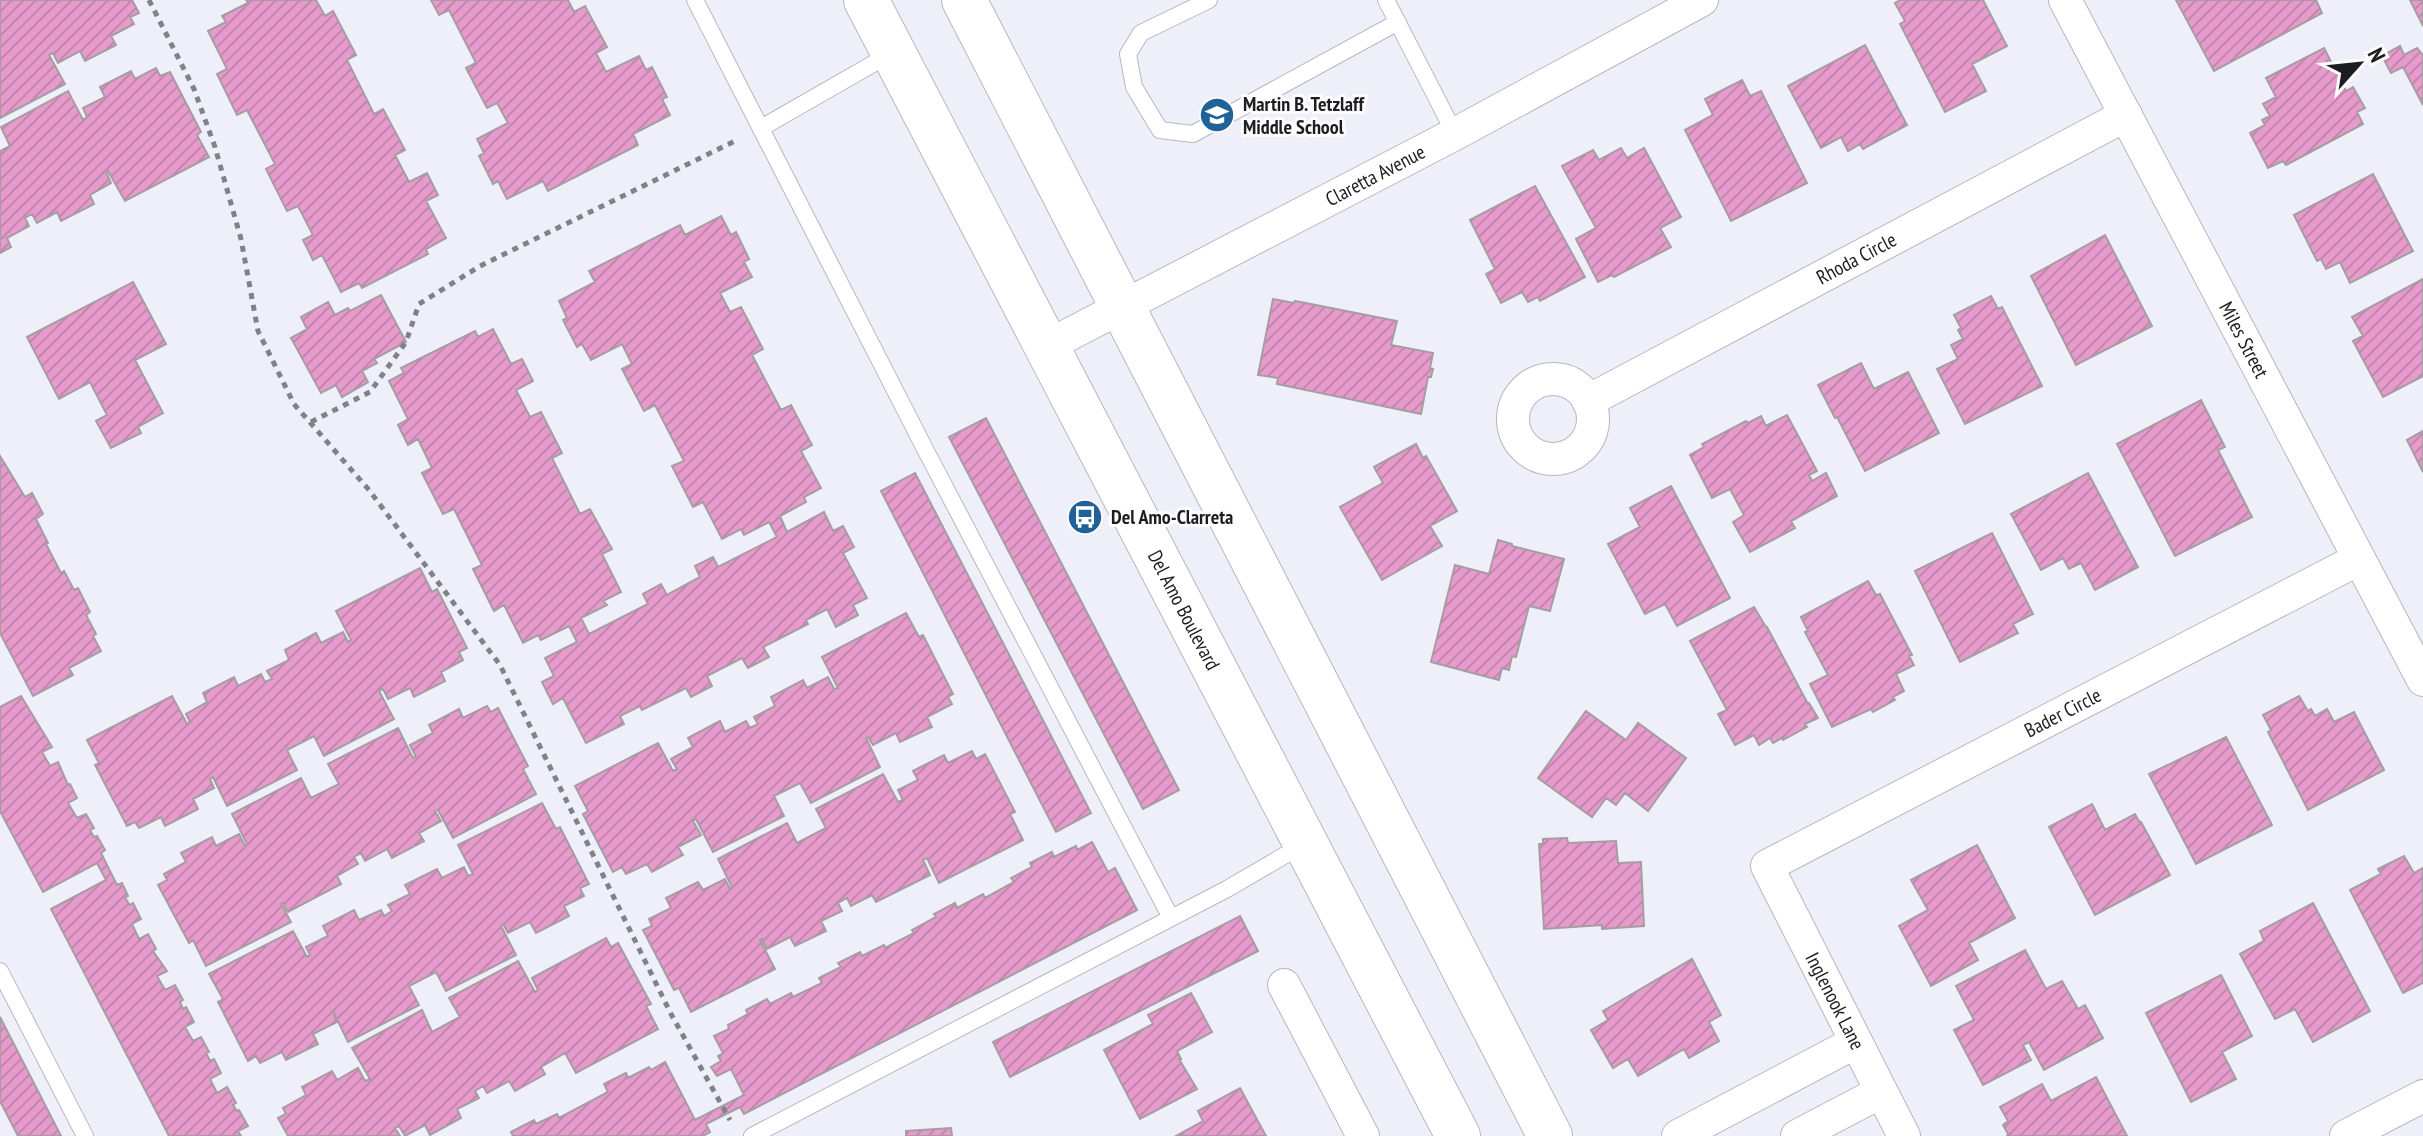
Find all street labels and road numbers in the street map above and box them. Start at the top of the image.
street label: Claretta Avenue [1321,139,1430,212]
street label: Rhoda Circle [1812,226,1901,290]
street label: Miles Street [2213,297,2275,383]
street label: Del Amo Boulevard [1142,546,1226,675]
street label: Bader Circle [2020,682,2106,743]
street label: Inglenook Lane [1799,948,1871,1054]

